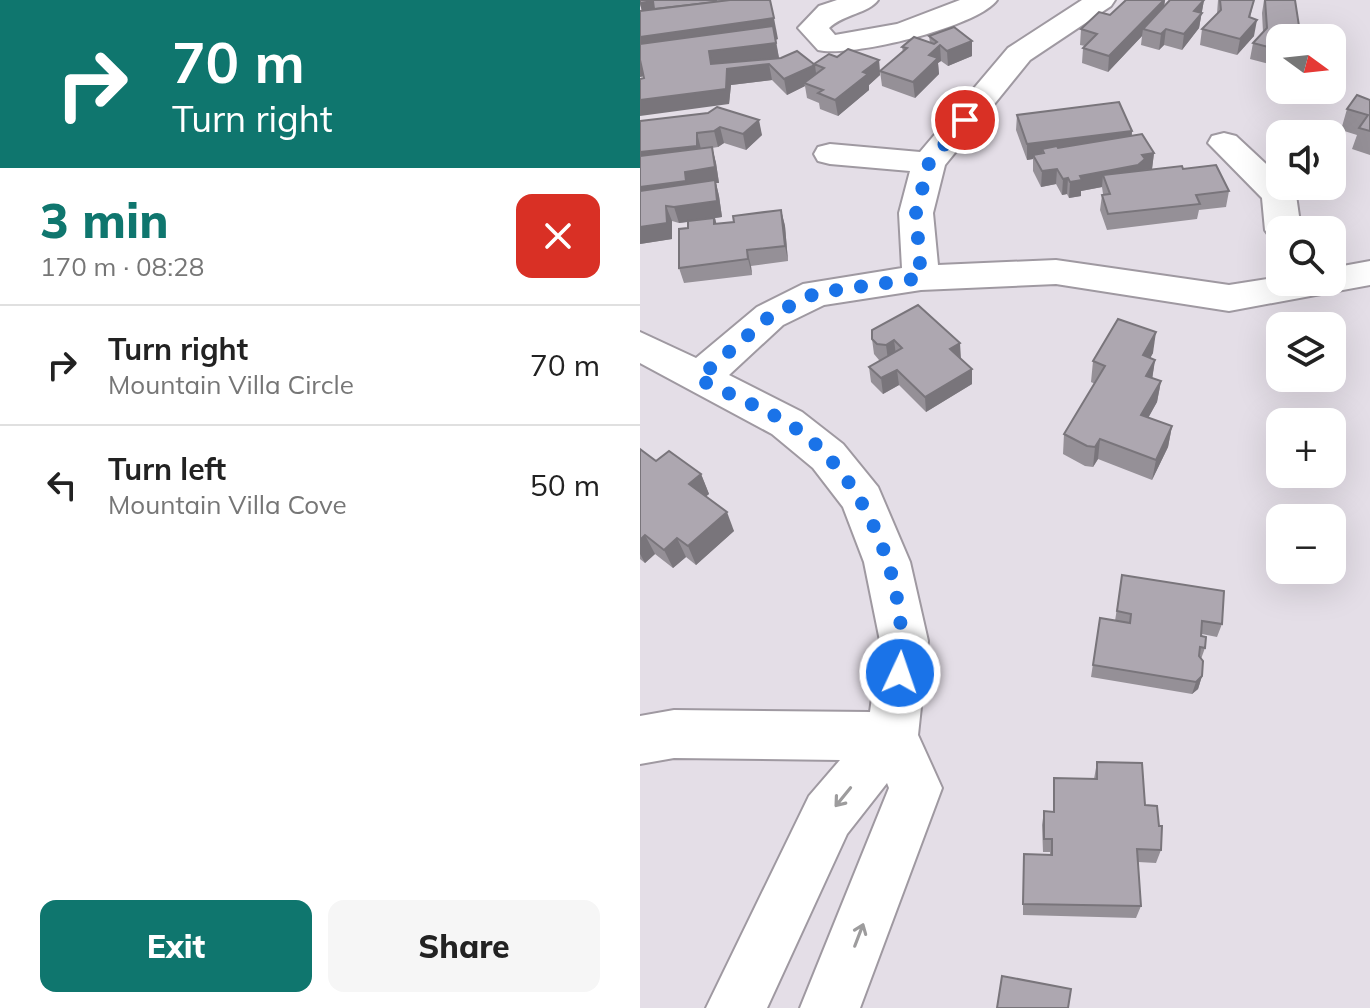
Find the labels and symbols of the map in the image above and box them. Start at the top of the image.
north arrow [1266,24,1346,104]
pin [931,86,999,154]
position arrow [858,631,942,715]
one-way arrow [834,786,852,806]
one-way arrow [853,923,867,948]

